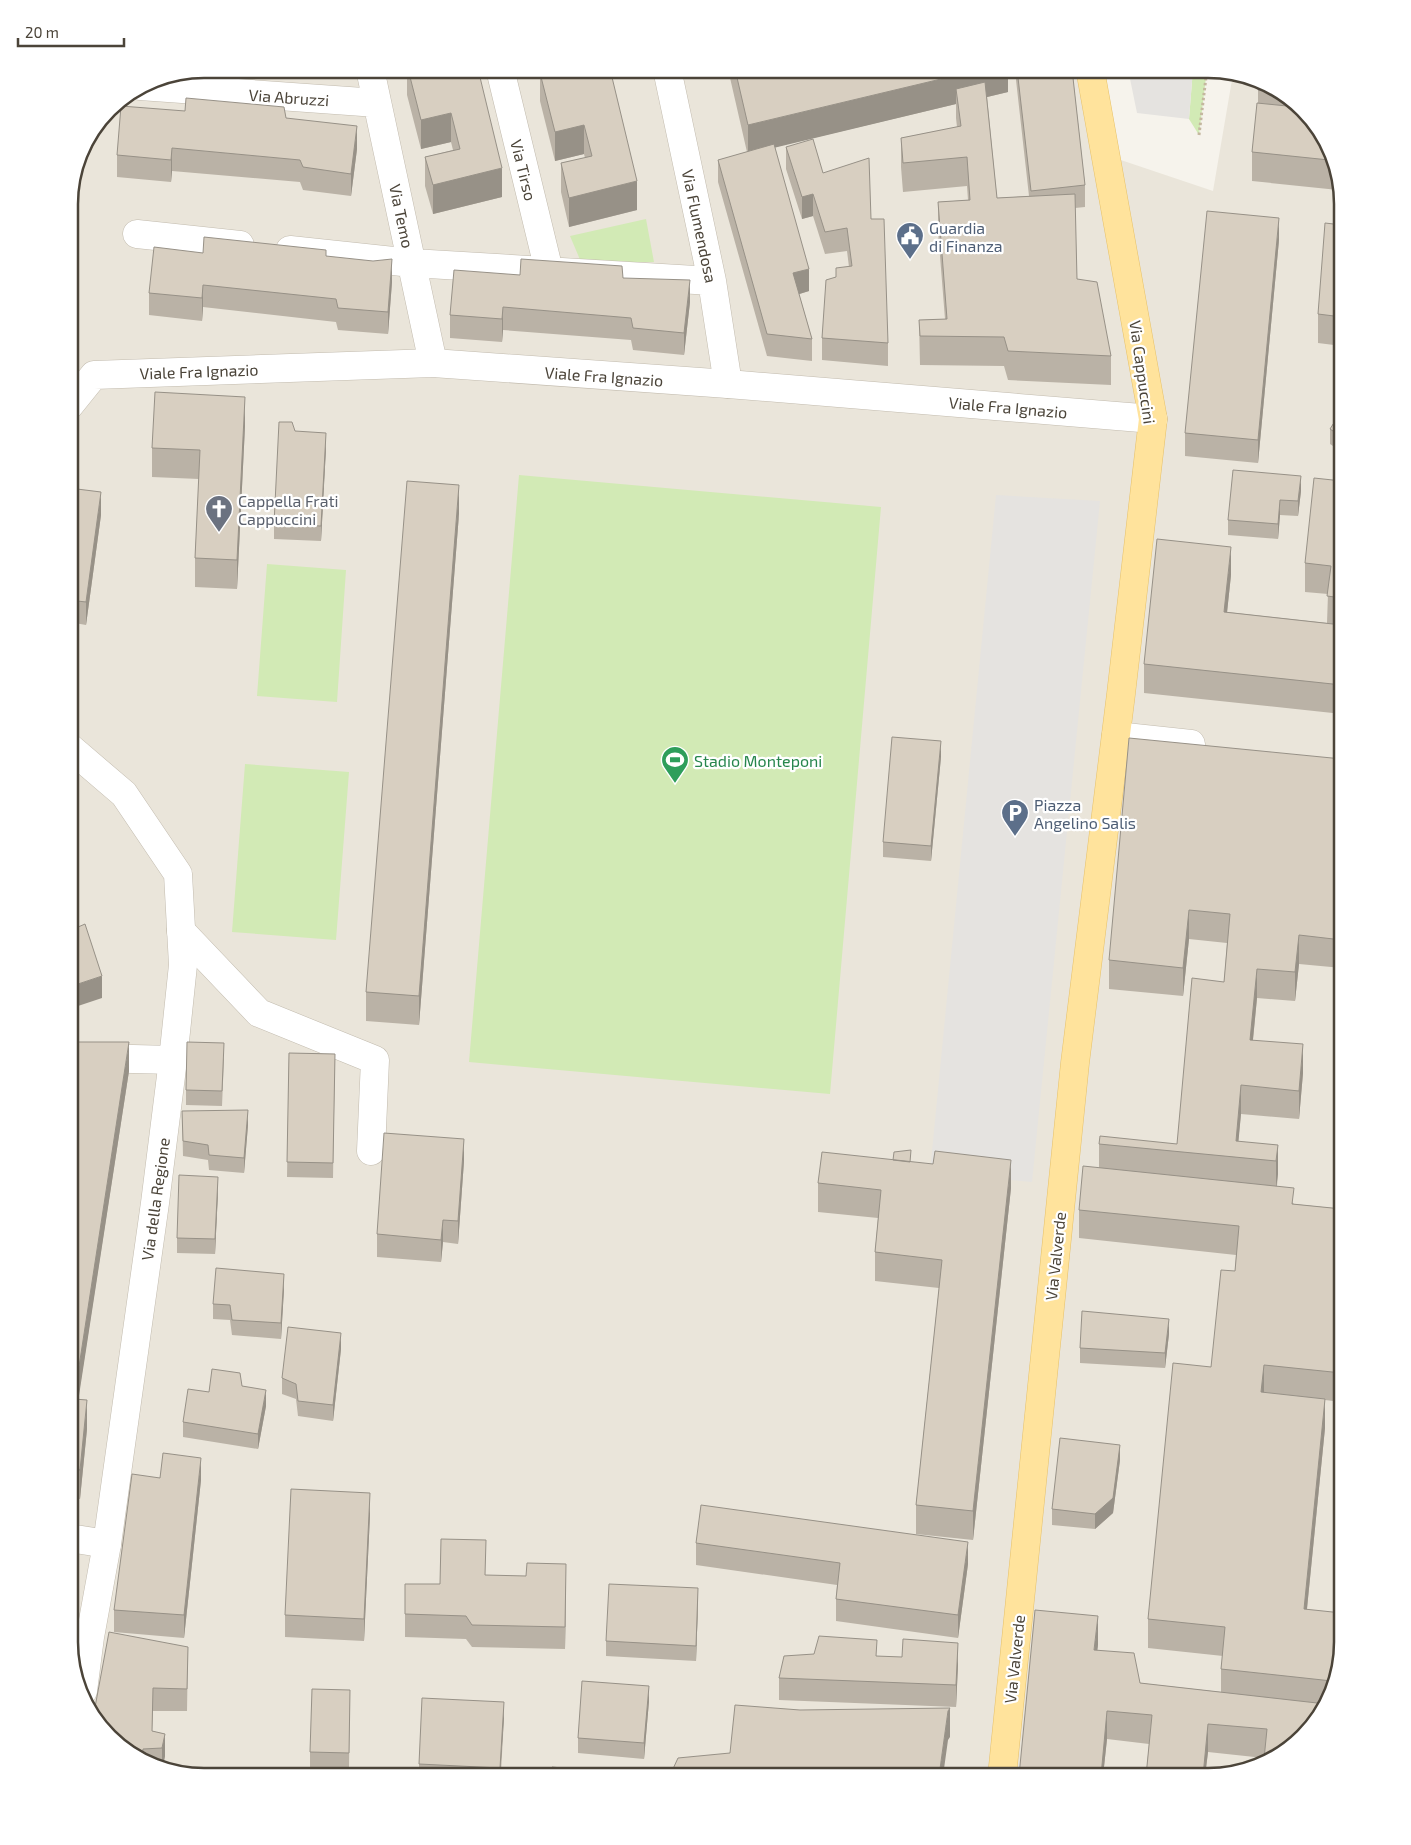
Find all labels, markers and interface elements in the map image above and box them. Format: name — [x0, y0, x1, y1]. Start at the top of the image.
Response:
scale bar — [18, 15, 124, 47]
text: 20 m — [25, 23, 59, 41]
street label: Via Abruzzi — [248, 85, 330, 109]
street label: Via Tirso — [507, 137, 541, 203]
street label: Via Flumendosa — [679, 167, 721, 285]
street label: Via Temo — [386, 182, 418, 250]
place label: Guardia di Finanza — [929, 218, 1003, 255]
public building icon: Guardia di Finanza — [895, 221, 925, 260]
street label: Via Cappuccini — [1126, 319, 1160, 425]
street label: Viale Fra Ignazio — [139, 359, 259, 383]
street label: Viale Fra Ignazio — [544, 362, 664, 390]
street label: Viale Fra Ignazio — [948, 392, 1068, 422]
place label: Cappella Frati Cappuccini — [238, 491, 339, 528]
church icon: Cappella Frati Cappuccini — [204, 494, 234, 533]
sports icon: Stadio Monteponi — [660, 745, 690, 784]
place label: Stadio Monteponi — [694, 751, 822, 770]
place label: Piazza Angelino Salis — [1034, 795, 1136, 832]
parking icon: Piazza Angelino Salis — [1000, 798, 1030, 837]
street label: Via della Regione — [137, 1136, 173, 1262]
street label: Via Valverde — [1041, 1211, 1069, 1301]
street label: Via Valverde — [1000, 1614, 1028, 1704]

